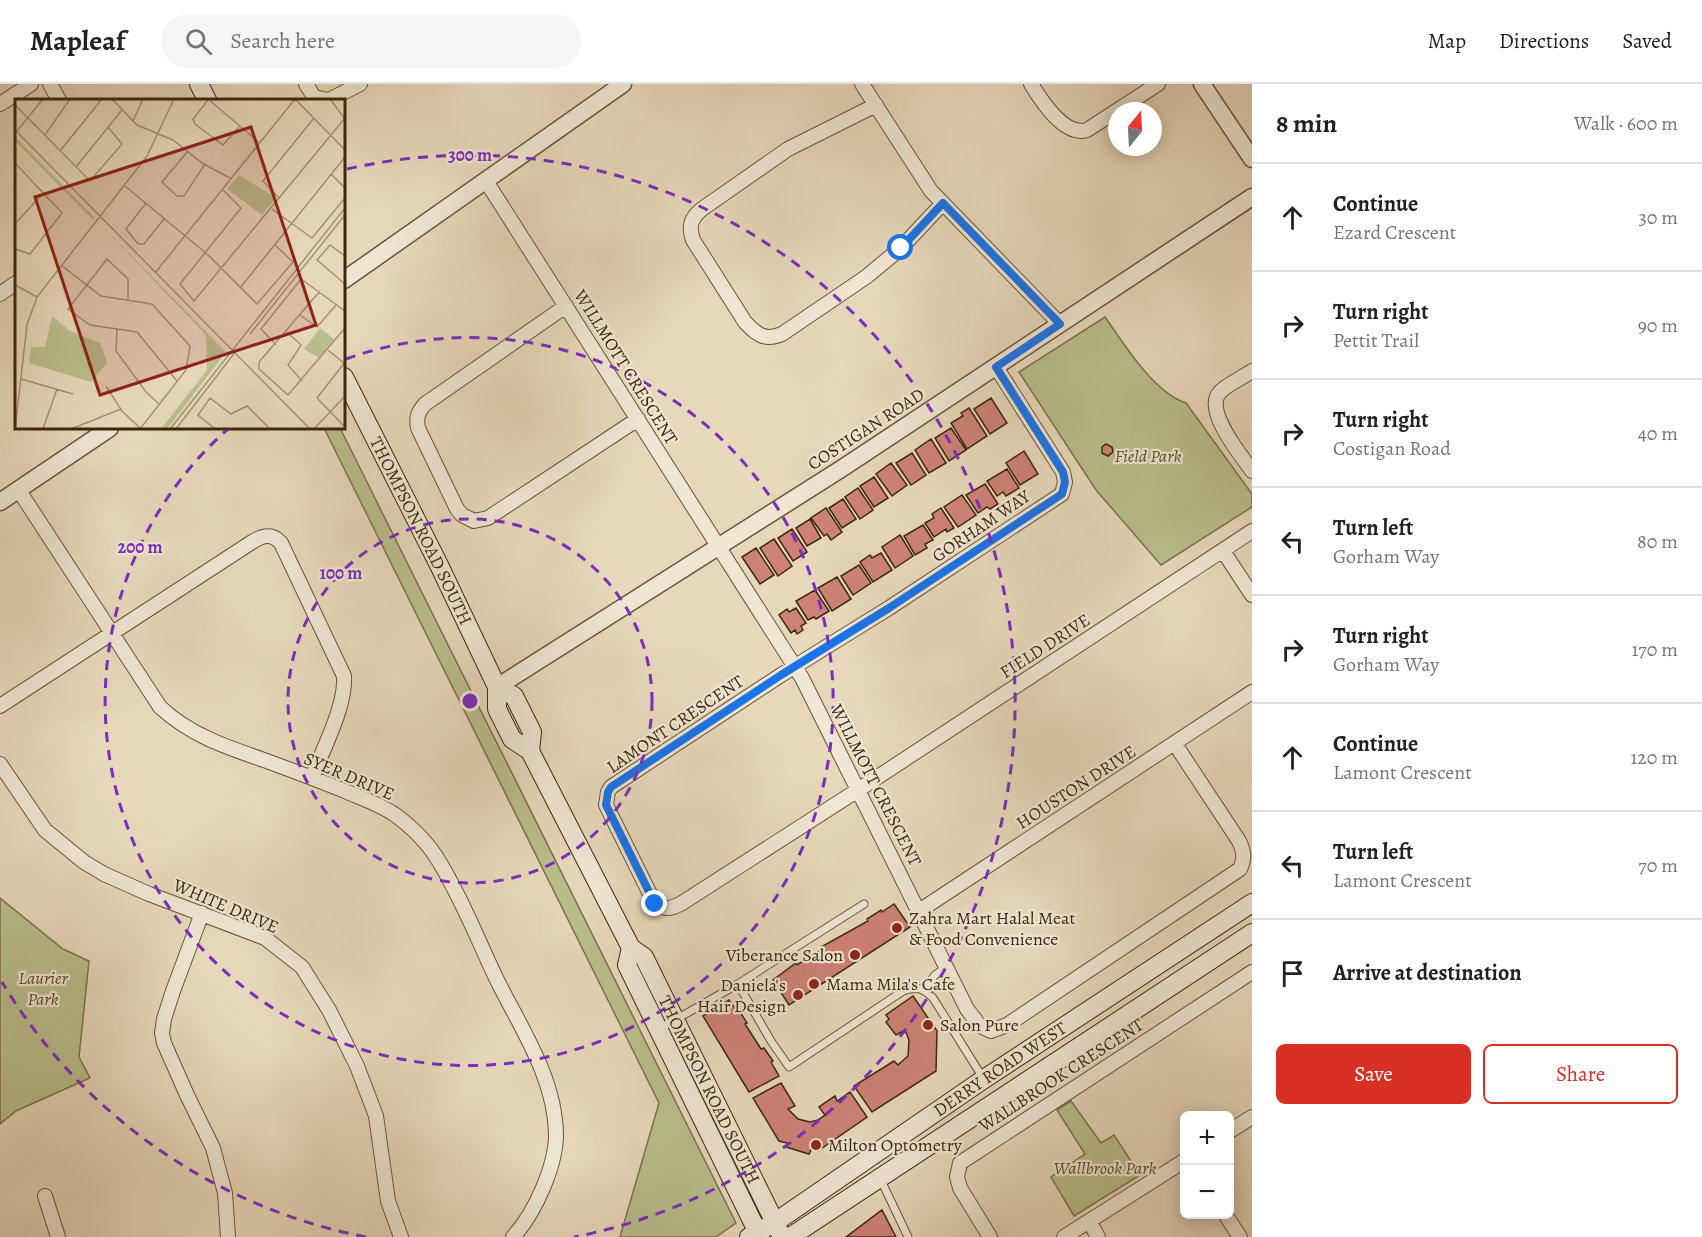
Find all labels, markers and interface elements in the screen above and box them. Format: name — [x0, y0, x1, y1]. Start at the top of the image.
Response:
search box — [161, 14, 581, 68]
text: Mapleaf — [30, 22, 125, 60]
icon: search — [182, 25, 215, 58]
text: Search here — [230, 26, 335, 56]
text: Map — [1428, 27, 1466, 55]
text: Directions — [1499, 27, 1589, 55]
text: Saved — [1622, 27, 1672, 55]
inset map — [15, 99, 345, 429]
north arrow — [1108, 102, 1162, 156]
text: 8 min — [1276, 106, 1337, 141]
text: Walk · 600 m — [1574, 110, 1678, 137]
text: 300 m — [448, 143, 492, 167]
text: Continue — [1333, 189, 1418, 219]
icon: ahead — [1276, 201, 1309, 234]
text: 30 m — [1638, 204, 1678, 231]
text: Ezard Crescent — [1333, 219, 1456, 246]
route start — [887, 234, 913, 260]
street label: WILLMOTT CRESCENT — [568, 284, 684, 449]
text: Turn right — [1333, 297, 1429, 327]
icon: right — [1276, 309, 1309, 342]
text: 90 m — [1638, 312, 1678, 339]
text: Pettit Trail — [1333, 327, 1419, 354]
street label: COSTIGAN ROAD — [803, 382, 929, 476]
text: Turn right — [1333, 405, 1429, 435]
icon: right — [1276, 417, 1309, 450]
text: 40 m — [1638, 420, 1678, 447]
street label: THOMPSON ROAD SOUTH — [364, 433, 478, 629]
text: Costigan Road — [1333, 435, 1451, 462]
park label: Field Park — [1115, 444, 1181, 468]
street label: GORHAM WAY — [927, 484, 1036, 568]
text: Turn left — [1333, 513, 1413, 543]
icon: left — [1276, 525, 1309, 558]
text: 80 m — [1637, 528, 1678, 555]
text: 200 m — [117, 535, 163, 559]
text: Gorham Way — [1333, 543, 1439, 570]
text: 100 m — [320, 561, 362, 585]
street label: FIELD DRIVE — [995, 608, 1095, 684]
text: Turn right — [1333, 621, 1429, 651]
icon: right — [1276, 633, 1309, 666]
text: 170 m — [1632, 636, 1678, 663]
text: Gorham Way — [1333, 651, 1439, 678]
street label: LAMONT CRESCENT — [602, 669, 748, 779]
centre of rings — [460, 691, 480, 711]
street label: WILLMOTT CRESCENT — [824, 699, 927, 870]
text: Continue — [1333, 729, 1418, 759]
street label: HOUSTON DRIVE — [1012, 739, 1140, 835]
icon: ahead — [1276, 741, 1309, 774]
text: 120 m — [1630, 744, 1678, 771]
street label: SYER DRIVE — [300, 746, 398, 806]
text: Lamont Crescent — [1333, 759, 1472, 786]
text: Turn left — [1333, 837, 1413, 867]
icon: left — [1276, 849, 1309, 882]
text: 70 m — [1638, 852, 1678, 879]
text: Lamont Crescent — [1333, 867, 1472, 894]
street label: WHITE DRIVE — [169, 873, 282, 939]
route end — [641, 890, 667, 916]
place label: Zahra Mart Halal Meat & Food Convenience — [909, 906, 1075, 951]
marker: Zahra Mart Halal Meat & Food Convenience — [890, 921, 904, 935]
place label: Viberance Salon — [725, 943, 843, 967]
marker: Viberance Salon — [848, 948, 862, 962]
icon: arrive — [1276, 957, 1309, 990]
text: Arrive at destination — [1333, 958, 1522, 988]
park label: Laurier Park — [18, 966, 69, 1011]
place label: Mama Mila's Cafe — [826, 972, 955, 996]
place label: Daniela's Hair Design — [697, 973, 786, 1018]
marker: Mama Mila's Cafe — [807, 977, 821, 991]
marker: Daniela's Hair Design — [791, 988, 805, 1002]
street label: THOMPSON ROAD SOUTH — [653, 991, 766, 1188]
place label: Salon Pure — [940, 1013, 1019, 1037]
street label: WALLBROOK CRESCENT — [973, 1013, 1148, 1138]
street label: DERRY ROAD WEST — [929, 1016, 1071, 1122]
marker: Salon Pure — [921, 1018, 935, 1032]
button: Save — [1276, 1044, 1471, 1104]
button: Share — [1483, 1044, 1678, 1104]
map controls — [1180, 1111, 1234, 1219]
button: + — [1180, 1111, 1234, 1165]
place label: Milton Optometry — [828, 1133, 963, 1157]
marker: Milton Optometry — [809, 1138, 823, 1152]
park label: Wallbrook Park — [1053, 1156, 1157, 1180]
button: − — [1180, 1165, 1234, 1219]

